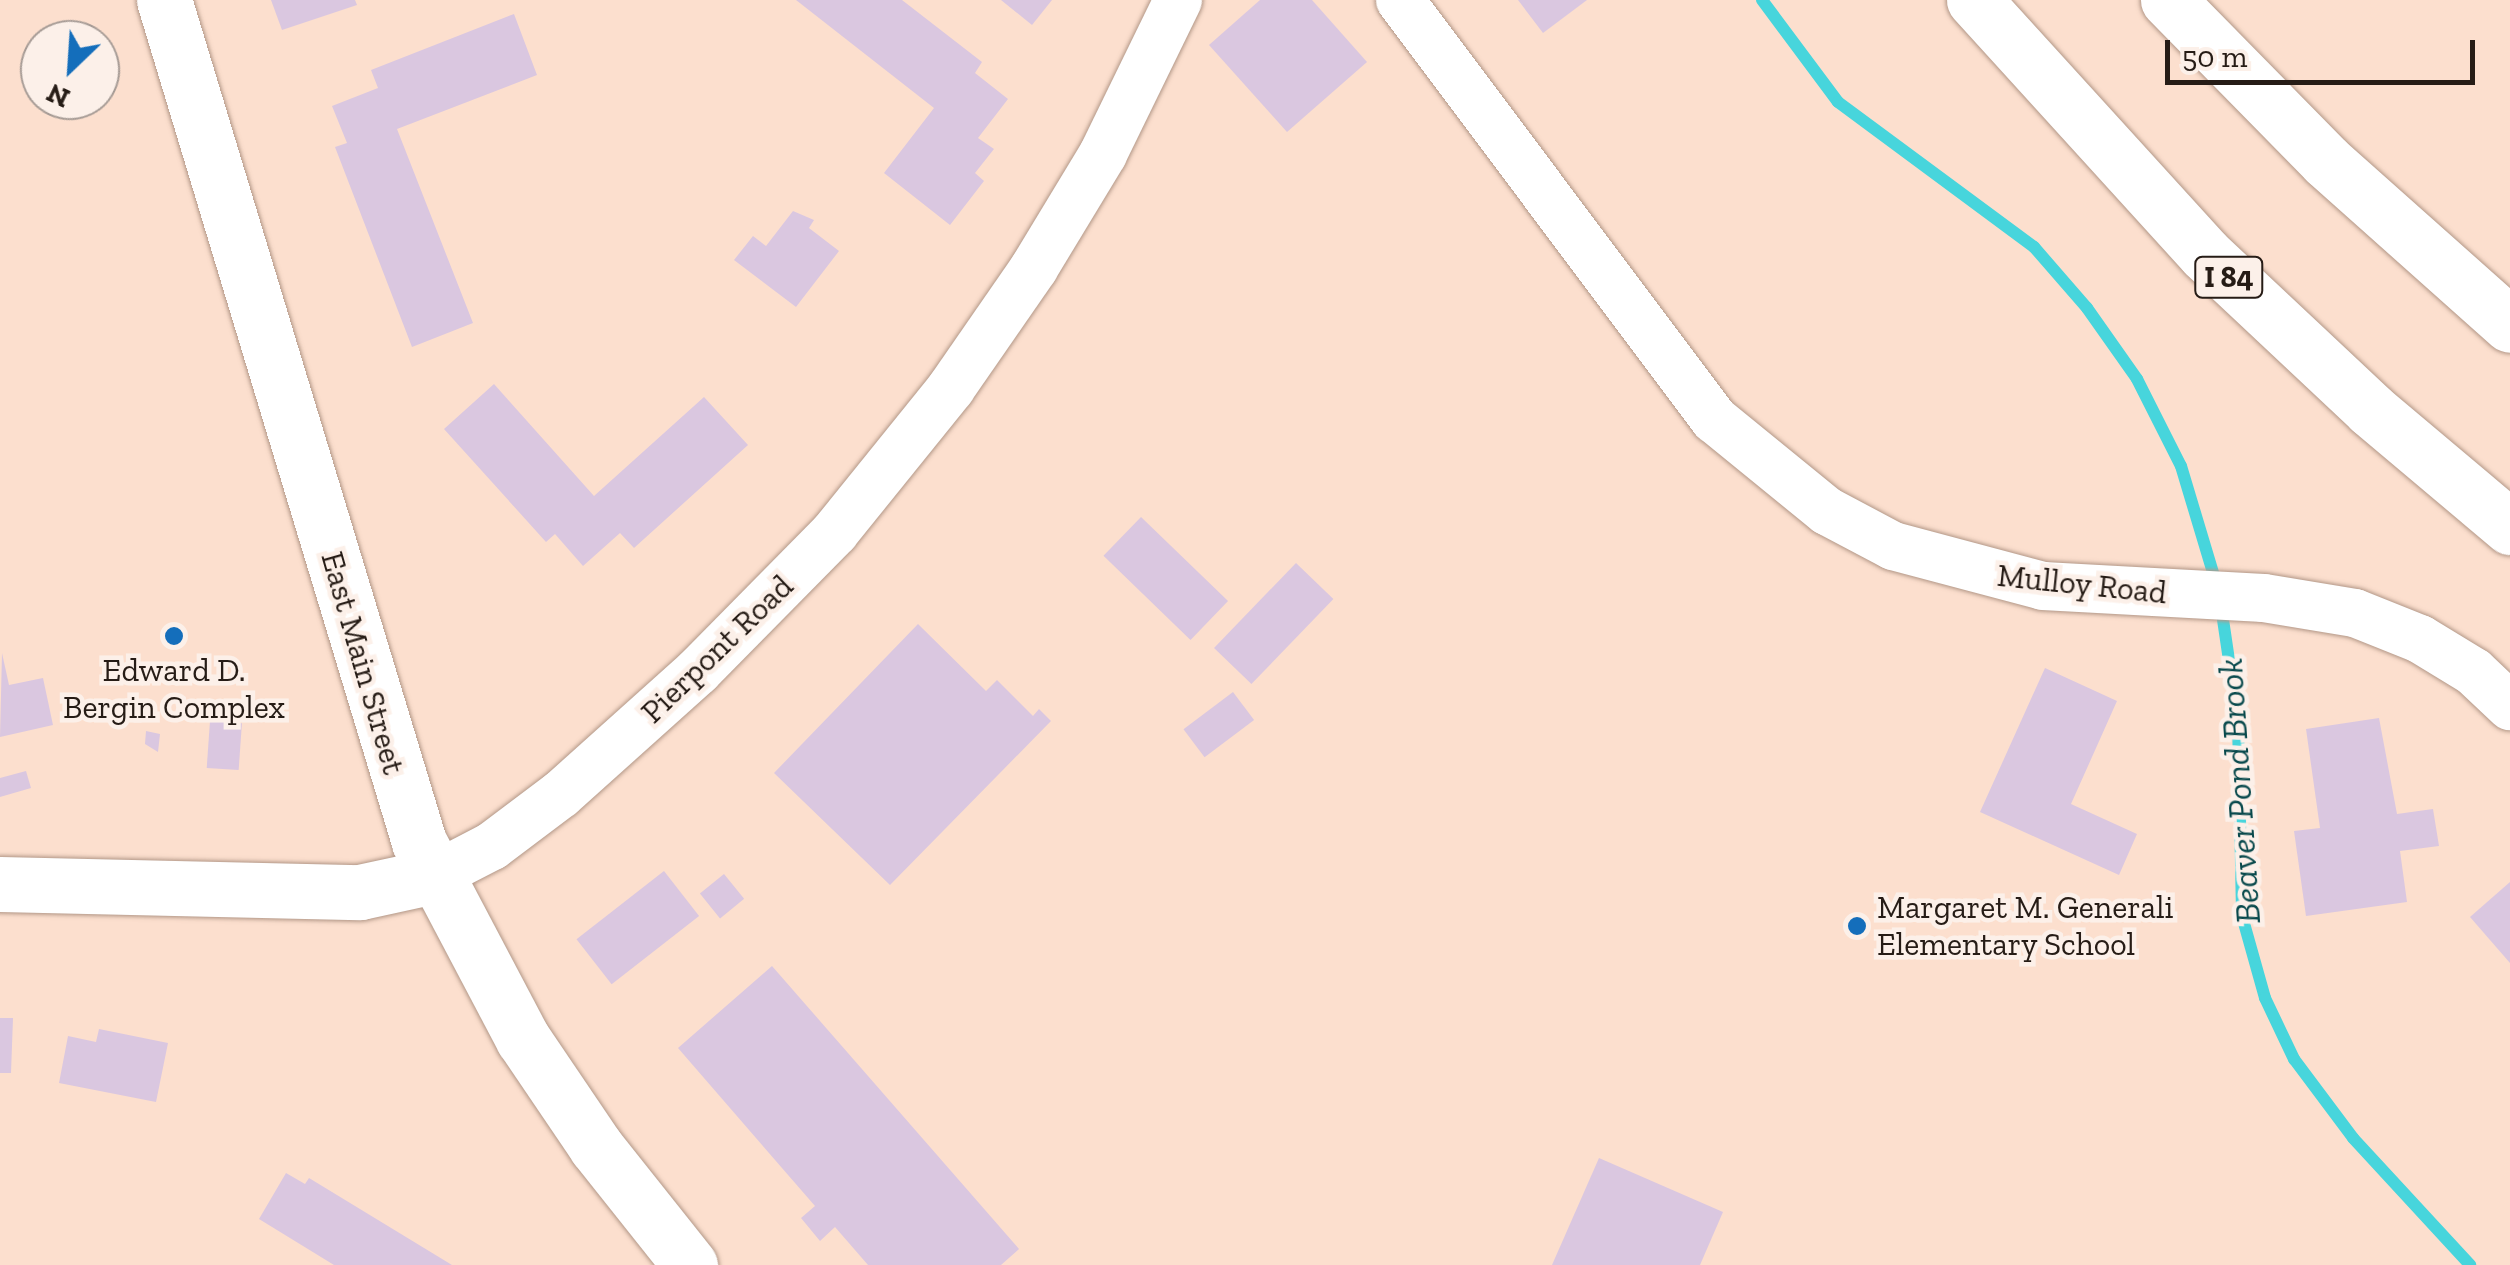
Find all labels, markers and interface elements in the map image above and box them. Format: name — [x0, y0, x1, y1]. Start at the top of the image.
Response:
north arrow — [20, 20, 120, 120]
scale bar — [2170, 20, 2480, 82]
text: 50 m — [2182, 39, 2247, 75]
text: N — [41, 76, 75, 115]
road number: I 84 — [2194, 252, 2264, 302]
street label: East Main Street — [313, 547, 413, 779]
street label: Mulloy Road — [1995, 556, 2169, 612]
street label: Pierpont Road — [633, 567, 801, 731]
marker: Edward D. Bergin Complex — [163, 625, 185, 647]
place label: Edward D. Bergin Complex — [63, 652, 285, 727]
water label: Beaver Pond Brook — [2209, 657, 2269, 925]
place label: Margaret M. Generali Elementary School — [1877, 889, 2174, 964]
marker: Margaret M. Generali Elementary School — [1846, 915, 1868, 937]

